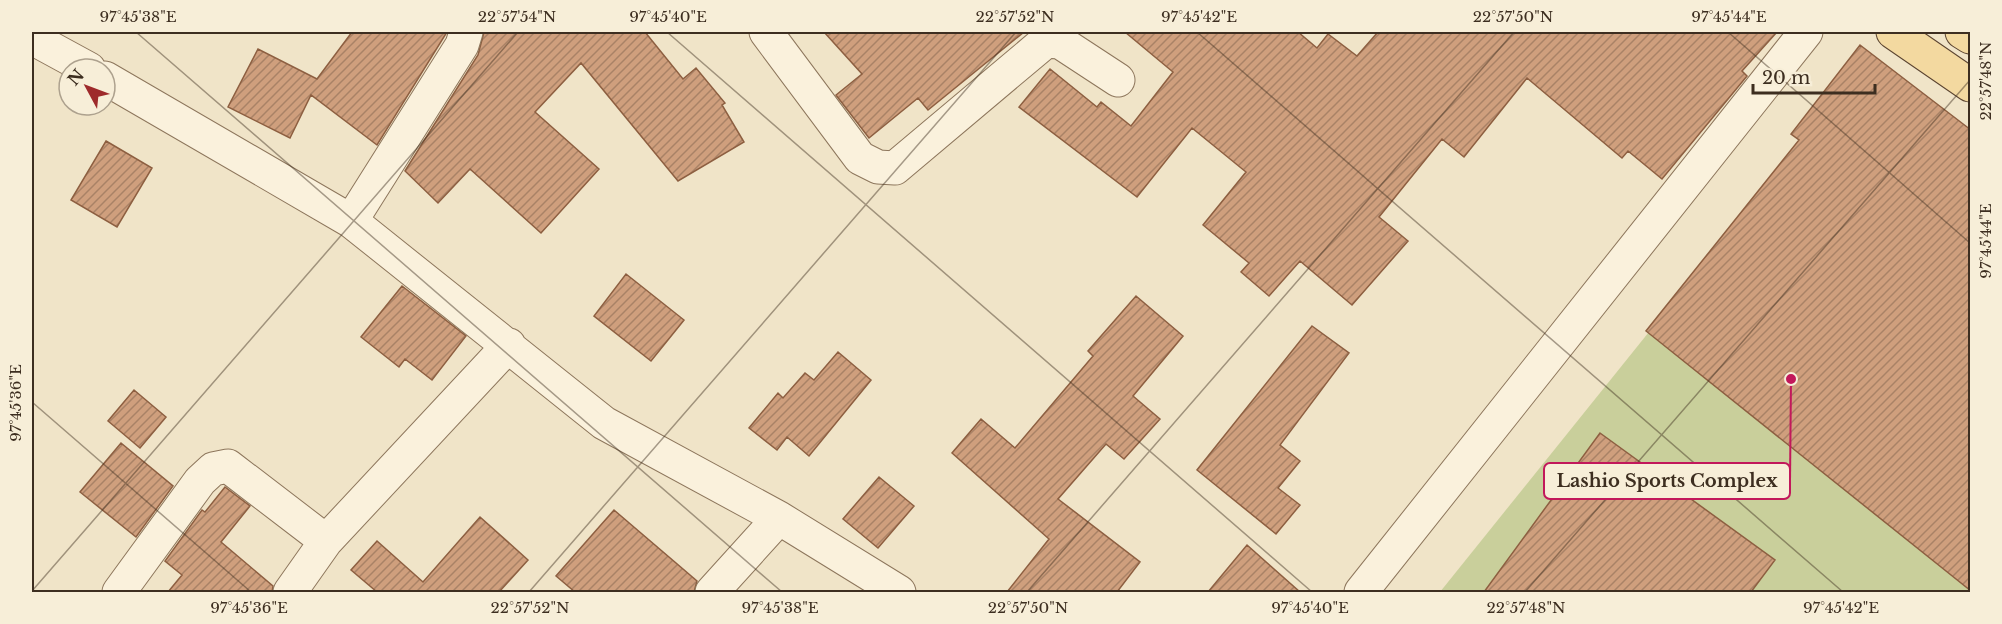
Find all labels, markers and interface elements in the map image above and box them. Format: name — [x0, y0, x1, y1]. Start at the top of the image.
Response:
text: 97°45'38"E — [99, 7, 177, 26]
text: 22°57'54"N — [478, 7, 556, 26]
text: 97°45'40"E — [629, 7, 707, 26]
text: 22°57'52"N — [975, 7, 1055, 26]
text: 97°45'42"E — [1161, 7, 1237, 26]
text: 22°57'50"N — [1473, 7, 1553, 26]
text: 97°45'44"E — [1691, 7, 1767, 26]
text: 22°57'48"N — [1976, 42, 1995, 120]
north arrow — [57, 57, 117, 117]
scale bar — [1753, 57, 1874, 95]
text: N — [63, 65, 88, 89]
text: 20 m — [1762, 67, 1810, 89]
text: 97°45'44"E — [1976, 203, 1995, 279]
text: 97°45'36"E — [6, 364, 25, 442]
callout: Lashio Sports Complex — [1544, 463, 1790, 499]
text: Lashio Sports Complex — [1556, 470, 1778, 492]
text: 97°45'36"E — [210, 598, 288, 617]
text: 22°57'52"N — [490, 598, 570, 617]
text: 97°45'38"E — [741, 598, 819, 617]
text: 22°57'50"N — [988, 598, 1068, 617]
text: 97°45'40"E — [1271, 598, 1349, 617]
text: 22°57'48"N — [1487, 598, 1565, 617]
text: 97°45'42"E — [1803, 598, 1879, 617]

